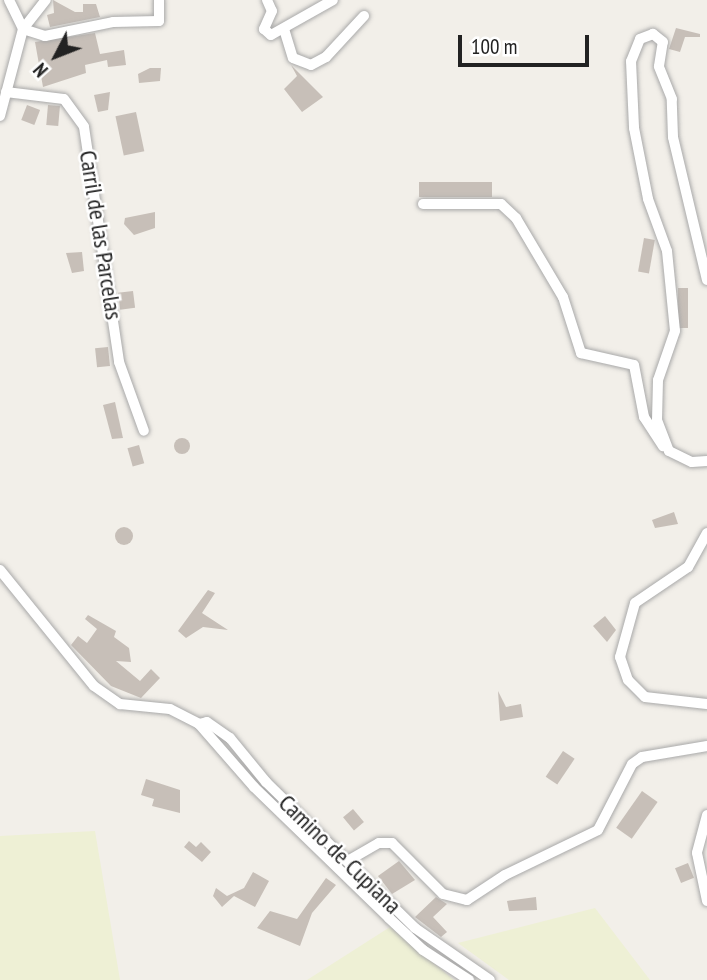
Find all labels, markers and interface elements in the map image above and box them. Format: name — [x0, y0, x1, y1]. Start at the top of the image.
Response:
north arrow — [21, 21, 91, 91]
scale bar — [462, 21, 593, 65]
text: 100 m — [471, 33, 517, 60]
text: N — [28, 58, 53, 82]
street label: Carril de las Parcelas — [73, 148, 129, 322]
street label: Camino de Cupiana — [273, 788, 407, 920]

